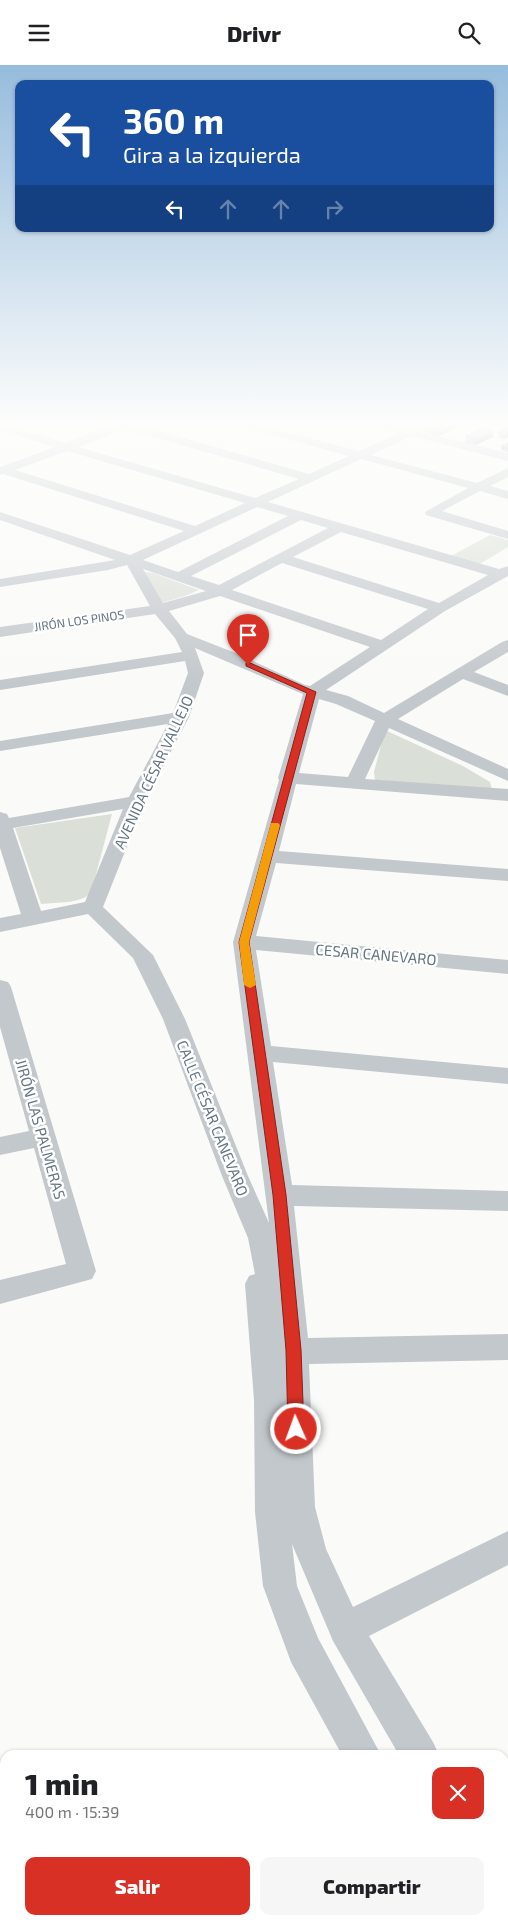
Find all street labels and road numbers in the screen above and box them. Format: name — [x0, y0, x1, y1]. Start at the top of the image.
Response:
street label: JIRÓN LOS PINOS — [33, 607, 125, 633]
street label: AVENIDA CÉSAR VALLEJO — [110, 693, 196, 851]
street label: CESAR CANEVARO — [315, 940, 437, 968]
street label: CALLE CÉSAR CANEVARO — [173, 1037, 253, 1199]
street label: JIRÓN LAS PALMERAS — [12, 1057, 70, 1201]

